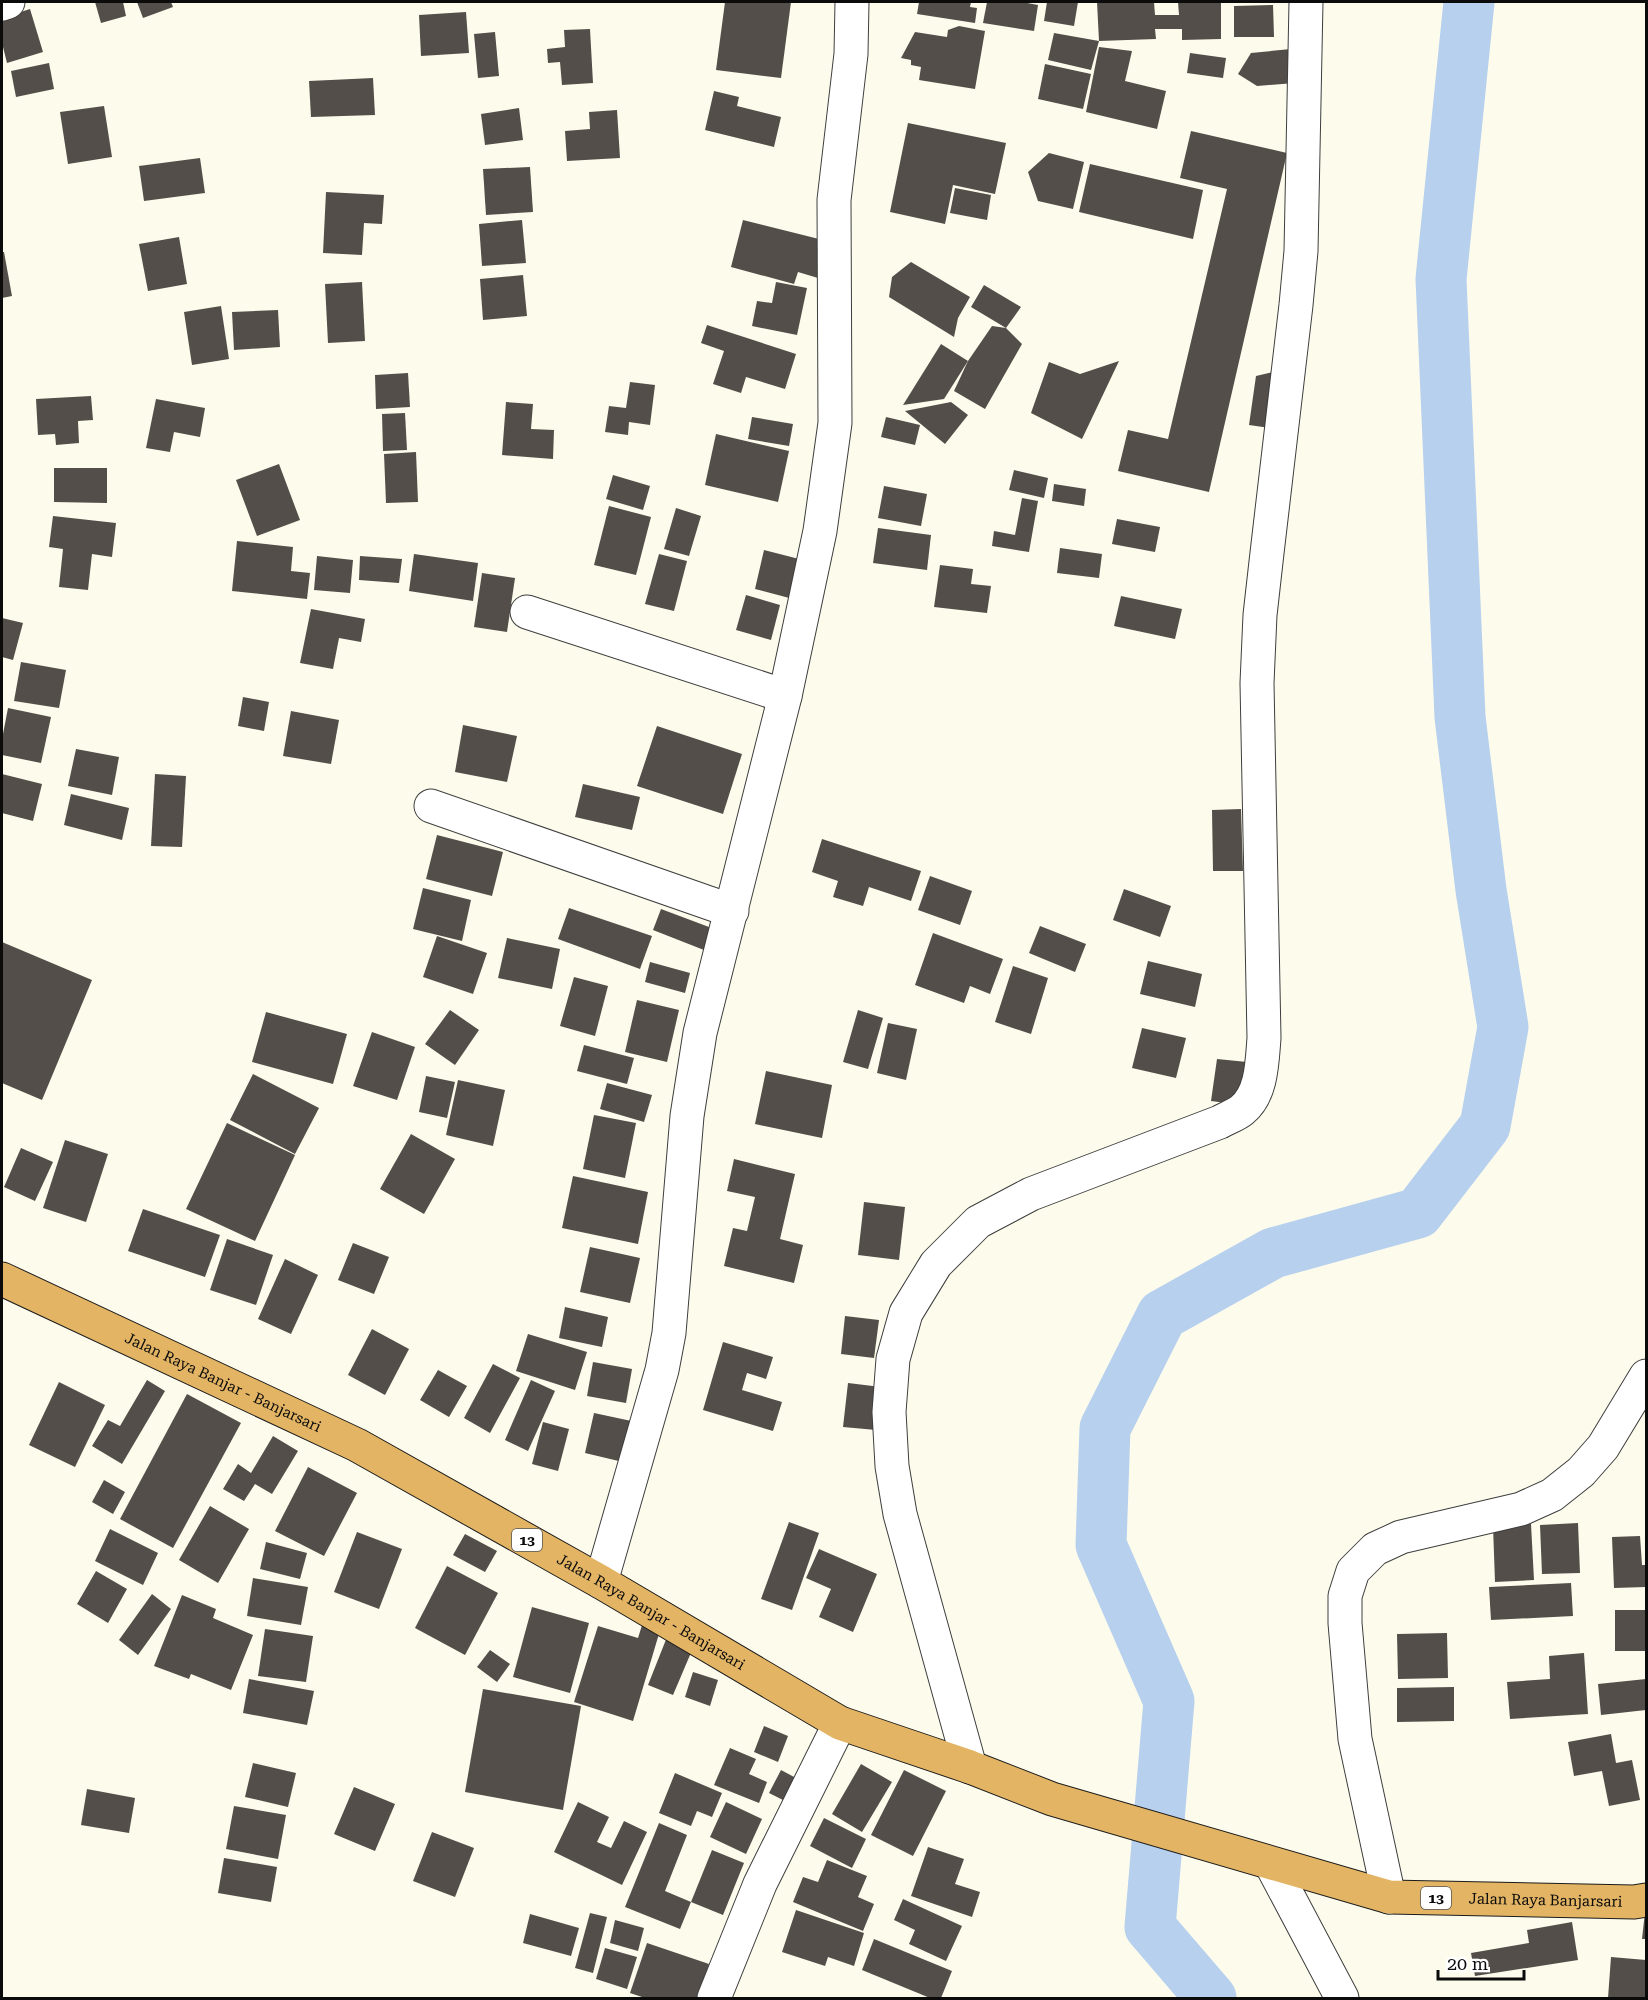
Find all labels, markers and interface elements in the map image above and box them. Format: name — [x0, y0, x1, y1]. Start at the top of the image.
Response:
street label: Jalan Raya Banjar - Banjarsari — [122, 1329, 324, 1436]
road number: 13 — [512, 1529, 542, 1551]
street label: Jalan Raya Banjar - Banjarsari — [554, 1550, 748, 1674]
road number: 13 — [1421, 1887, 1451, 1909]
street label: Jalan Raya Banjarsari — [1468, 1890, 1623, 1911]
scale bar — [1438, 1943, 1524, 1981]
text: 20 m — [1447, 1953, 1488, 1974]

